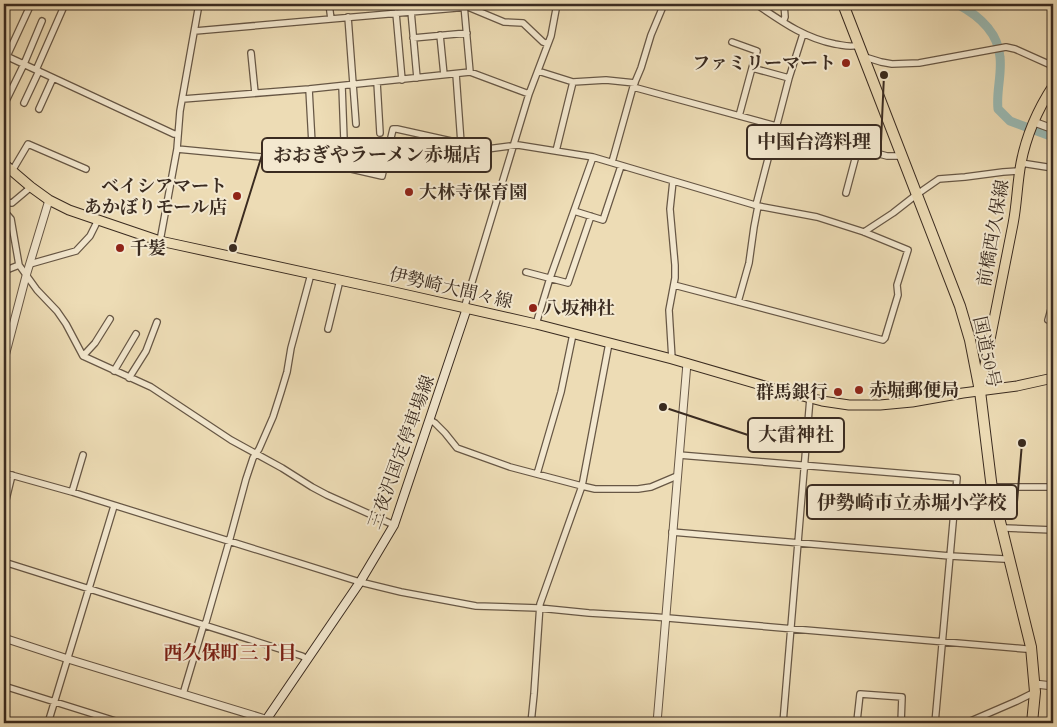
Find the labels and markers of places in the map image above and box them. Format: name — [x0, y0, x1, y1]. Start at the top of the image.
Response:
place label: ファミリーマート — [692, 51, 836, 76]
marker: ファミリーマート — [840, 57, 852, 69]
callout: 中国台湾料理 — [747, 125, 881, 159]
callout: おおぎやラーメン赤堀店 — [262, 138, 491, 172]
place label: ベイシアマート あかぼりモール店 — [84, 174, 227, 220]
place label: 大林寺保育園 — [419, 180, 527, 205]
marker: 大林寺保育園 — [403, 186, 415, 198]
marker: ベイシアマート あかぼりモール店 — [231, 190, 243, 202]
place label: 千髪 — [130, 236, 166, 261]
marker: 千髪 — [114, 242, 126, 254]
place label: 八坂神社 — [543, 296, 615, 321]
marker: 八坂神社 — [527, 302, 539, 314]
place label: 赤堀郵便局 — [869, 378, 959, 403]
place label: 群馬銀行 — [756, 380, 828, 405]
marker: 赤堀郵便局 — [853, 384, 865, 396]
marker: 群馬銀行 — [832, 386, 844, 398]
callout: 大雷神社 — [748, 418, 844, 452]
callout: 伊勢崎市立赤堀小学校 — [807, 485, 1017, 519]

